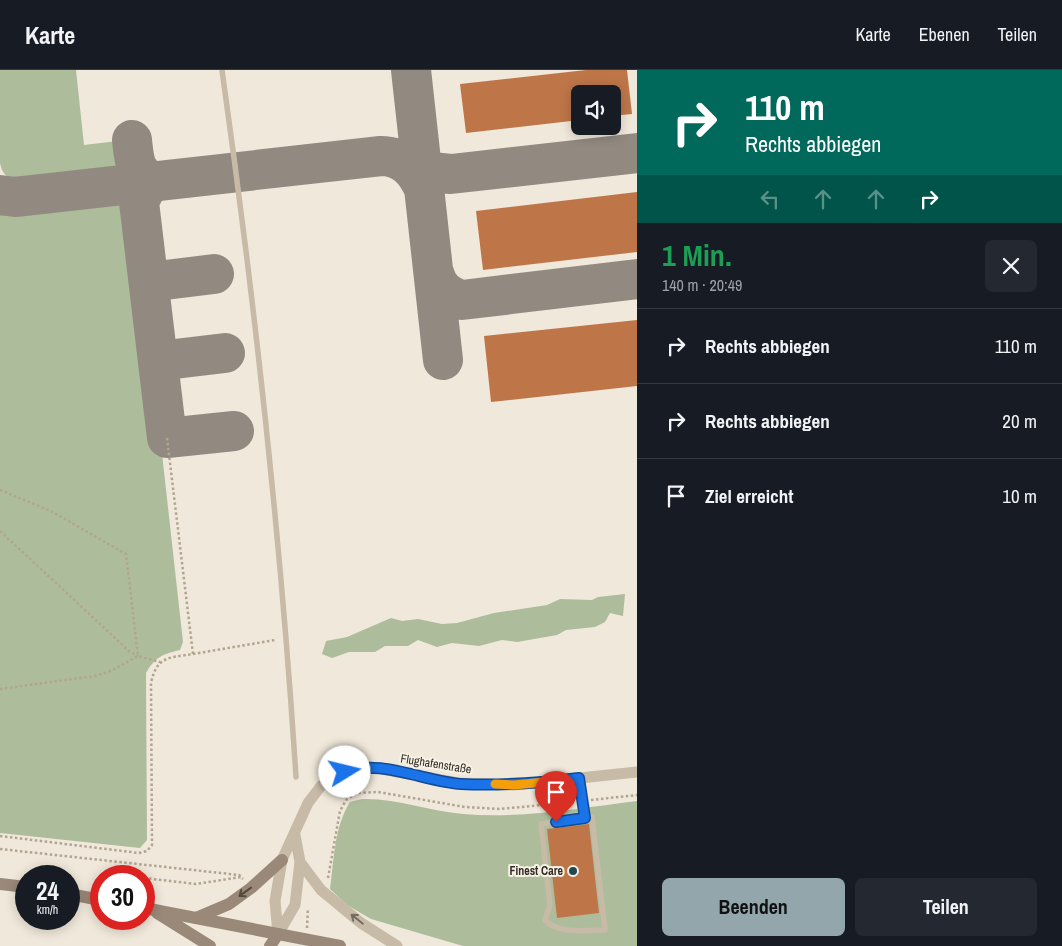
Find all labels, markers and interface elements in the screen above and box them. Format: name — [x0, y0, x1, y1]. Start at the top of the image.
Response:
text: Karte — [25, 19, 75, 51]
text: Karte — [855, 22, 891, 47]
text: Ebenen — [919, 22, 970, 47]
text: Teilen — [998, 22, 1037, 47]
text: 110 m — [745, 84, 825, 131]
map controls — [571, 85, 621, 135]
button: sound — [571, 85, 621, 135]
icon: right — [662, 90, 727, 155]
text: Rechts abbiegen — [745, 129, 881, 159]
icon: left — [756, 185, 784, 213]
icon: ahead — [809, 185, 837, 213]
icon: ahead — [862, 185, 890, 213]
icon: right — [915, 185, 943, 213]
text: 1 Min. — [662, 235, 732, 275]
button: close — [985, 240, 1037, 292]
text: 140 m · 20:49 — [662, 274, 742, 296]
icon: right — [662, 332, 690, 360]
text: Rechts abbiegen — [705, 333, 830, 359]
text: 110 m — [995, 333, 1037, 359]
icon: right — [662, 407, 690, 435]
text: Rechts abbiegen — [705, 408, 830, 434]
text: 20 m — [1002, 408, 1037, 434]
icon: arrive — [662, 482, 690, 510]
text: Ziel erreicht — [705, 483, 793, 509]
text: 10 m — [1002, 483, 1037, 509]
position arrow — [318, 745, 370, 797]
street label: Flughafenstraße — [399, 750, 473, 778]
pin — [535, 771, 577, 822]
icon: arrive — [542, 778, 570, 806]
place label: Finest Care — [509, 863, 564, 879]
speed limit sign: 30 — [90, 865, 155, 930]
marker: Finest Care — [567, 865, 579, 877]
text: 24 — [36, 874, 59, 908]
button: Beenden — [662, 878, 845, 936]
button: Teilen — [855, 878, 1037, 936]
one-way arrow — [238, 887, 252, 897]
text: km/h — [37, 902, 58, 918]
one-way arrow — [350, 913, 363, 924]

